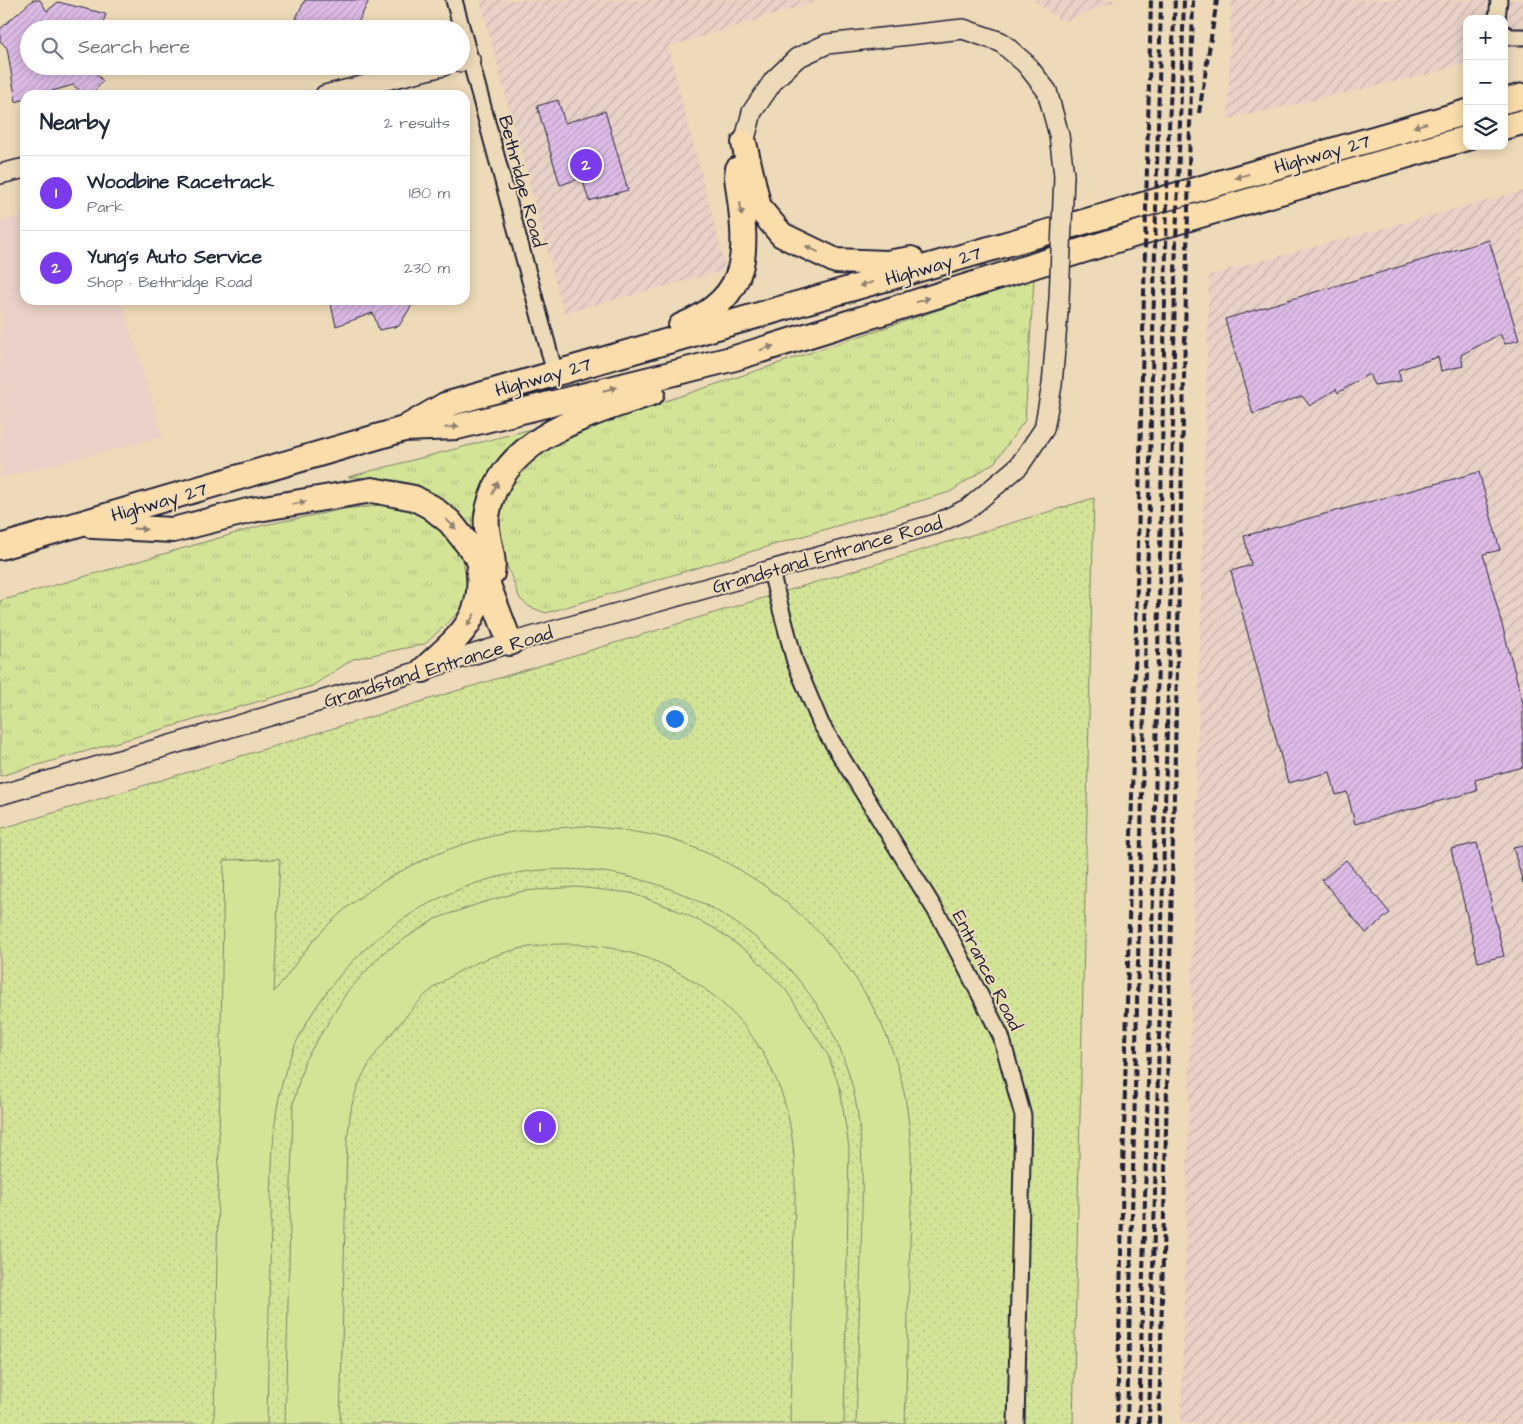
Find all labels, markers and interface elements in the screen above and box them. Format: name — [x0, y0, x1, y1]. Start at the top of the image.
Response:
map controls — [1463, 15, 1508, 150]
button: + — [1463, 15, 1508, 60]
search box — [20, 20, 470, 75]
icon: search — [38, 34, 66, 62]
text: Search here — [78, 34, 190, 61]
button: − — [1463, 60, 1508, 105]
button: layers — [1463, 105, 1508, 150]
text: Nearby — [40, 108, 110, 137]
text: 2 results — [384, 112, 450, 134]
street label: Bethridge Road — [490, 113, 552, 251]
one-way arrow — [1412, 121, 1427, 129]
street label: Highway 27 — [1271, 128, 1374, 182]
pin: 2 — [570, 146, 602, 184]
text: Woodbine Racetrack — [87, 169, 274, 196]
one-way arrow — [1234, 172, 1249, 180]
text: 1 — [55, 182, 57, 204]
text: 180 m — [409, 182, 450, 204]
text: Park — [87, 196, 124, 218]
one-way arrow — [737, 201, 745, 217]
street label: Highway 27 — [882, 240, 985, 294]
text: Yung’s Auto Service — [87, 244, 262, 271]
one-way arrow — [805, 245, 820, 253]
text: 2 — [51, 257, 61, 279]
text: 230 m — [404, 257, 450, 279]
text: Shop · Bethridge Road — [87, 271, 252, 293]
one-way arrow — [859, 280, 874, 288]
one-way arrow — [915, 296, 930, 304]
one-way arrow — [760, 344, 775, 351]
street label: Highway 27 — [492, 351, 595, 405]
one-way arrow — [603, 385, 618, 393]
one-way arrow — [445, 423, 461, 431]
street label: Highway 27 — [108, 476, 211, 530]
one-way arrow — [491, 481, 499, 495]
one-way arrow — [291, 498, 307, 506]
street label: Grandstand Entrance Road — [709, 510, 946, 601]
one-way arrow — [445, 518, 457, 530]
one-way arrow — [132, 525, 148, 533]
one-way arrow — [467, 613, 475, 628]
street label: Grandstand Entrance Road — [321, 620, 556, 715]
your location — [662, 706, 688, 732]
street label: Entrance Road — [945, 906, 1029, 1036]
pin: 1 — [524, 1108, 556, 1146]

